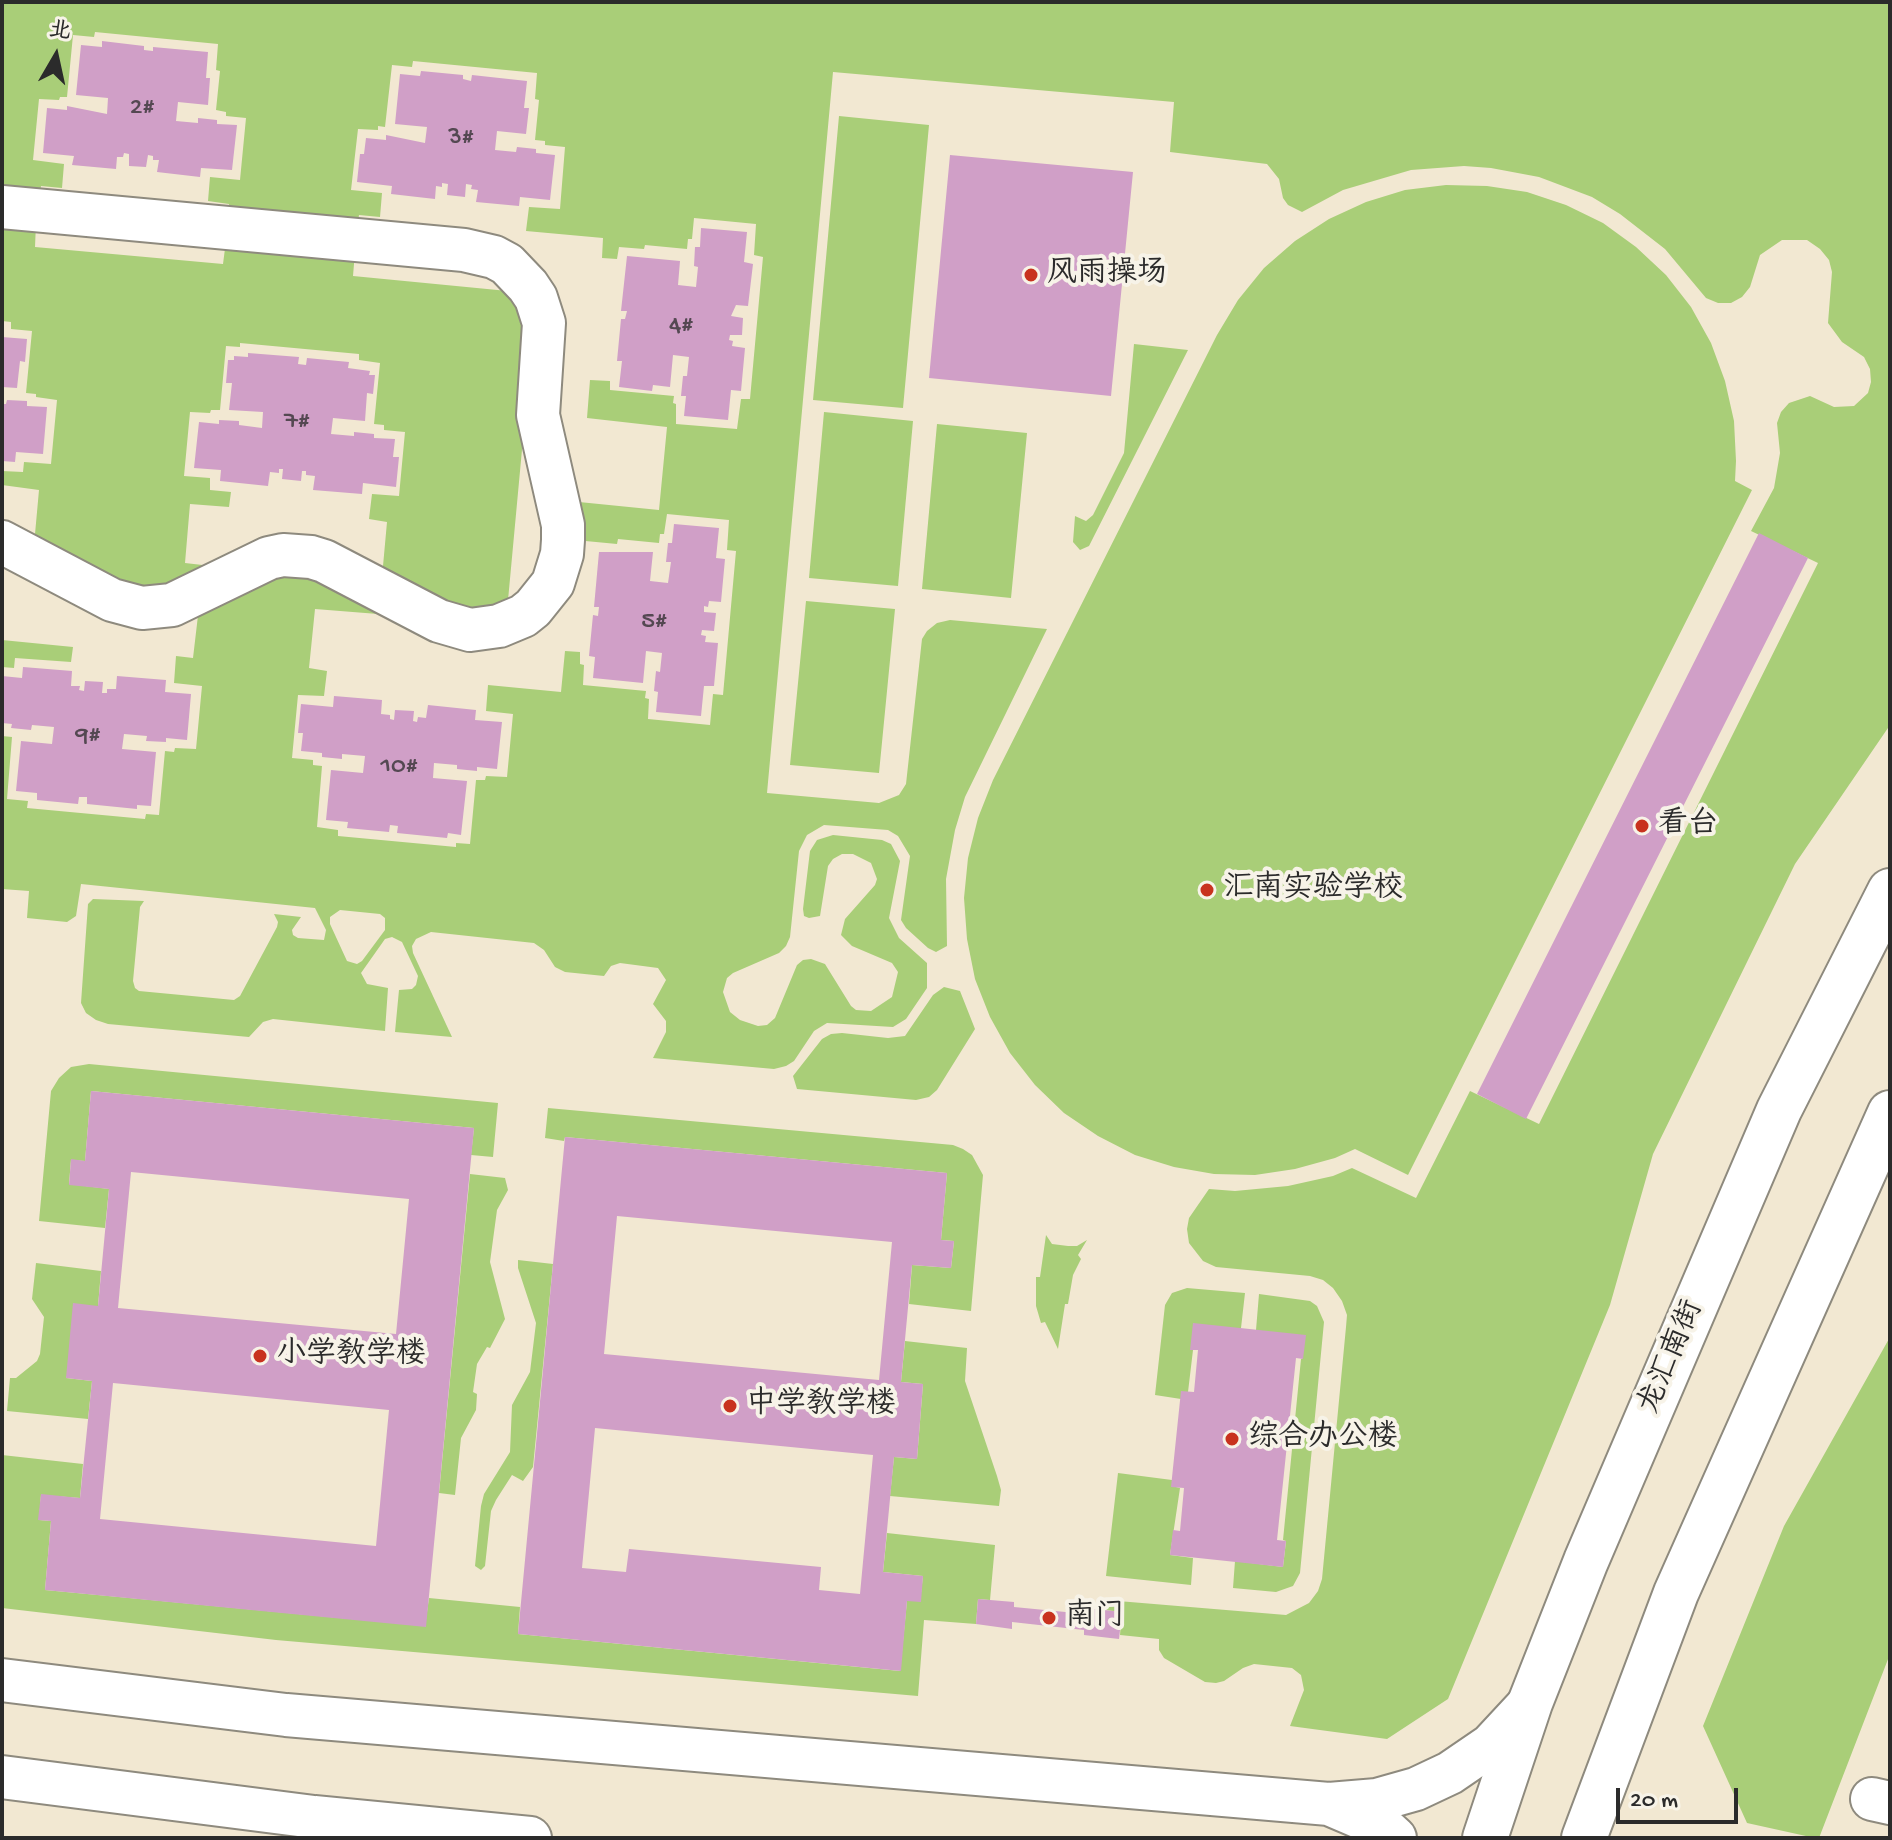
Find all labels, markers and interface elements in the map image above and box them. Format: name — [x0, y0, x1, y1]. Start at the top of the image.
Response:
north arrow — [16, 16, 96, 96]
text: 北 — [47, 18, 73, 47]
house number: 2# — [130, 93, 154, 125]
house number: 3# — [448, 123, 474, 155]
place label: 风雨操场 — [1047, 257, 1167, 293]
marker: 风雨操场 — [1022, 266, 1040, 284]
house number: 4# — [669, 311, 693, 343]
house number: 7# — [284, 407, 310, 439]
house number: 5# — [641, 607, 667, 639]
house number: 9# — [76, 721, 100, 753]
house number: 10# — [380, 752, 418, 784]
place label: 看台 — [1658, 808, 1718, 844]
marker: 看台 — [1633, 817, 1651, 835]
place label: 汇南实验学校 — [1223, 872, 1403, 908]
marker: 汇南实验学校 — [1198, 881, 1216, 899]
street label: 龙汇南街 — [1633, 1296, 1713, 1420]
place label: 小学教学楼 — [276, 1338, 426, 1374]
marker: 小学教学楼 — [251, 1347, 269, 1365]
place label: 中学教学楼 — [746, 1388, 896, 1424]
marker: 中学教学楼 — [721, 1397, 739, 1415]
place label: 综合办公楼 — [1248, 1421, 1398, 1457]
marker: 综合办公楼 — [1223, 1430, 1241, 1448]
place label: 南门 — [1065, 1600, 1125, 1636]
marker: 南门 — [1040, 1609, 1058, 1627]
scale bar — [1620, 1772, 1742, 1822]
text: 20 m — [1630, 1787, 1678, 1816]

